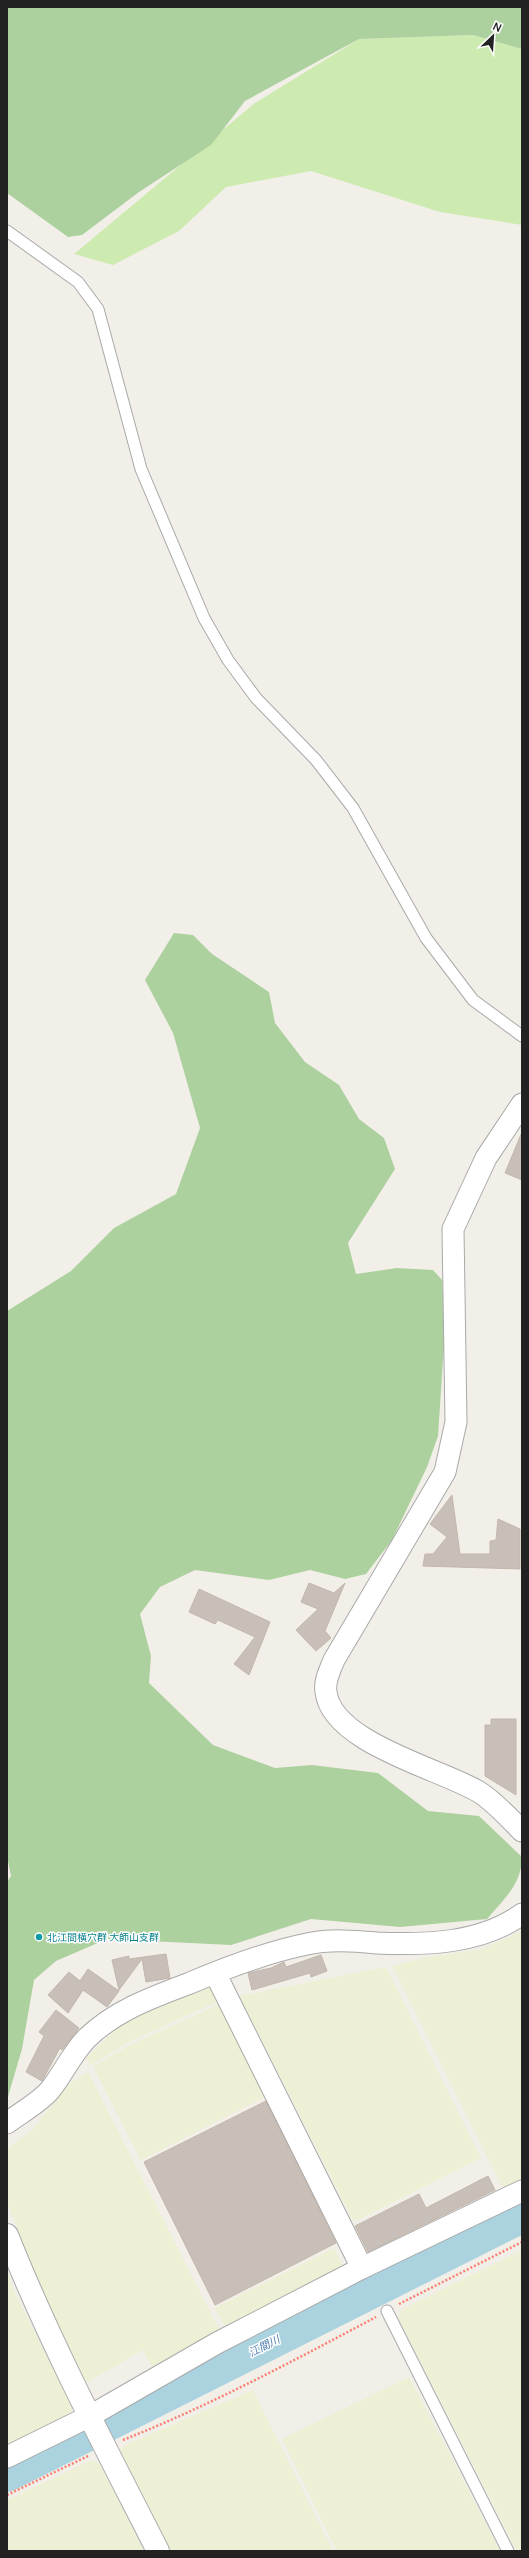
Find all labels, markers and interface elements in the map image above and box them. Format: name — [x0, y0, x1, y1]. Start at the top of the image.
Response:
north arrow — [473, 16, 513, 56]
text: N — [491, 18, 504, 35]
place label: 北江間横穴群 大師山支群 — [47, 1930, 159, 1944]
marker: 北江間横穴群 大師山支群 — [34, 1932, 44, 1942]
water label: 江間川 — [246, 2331, 283, 2360]

